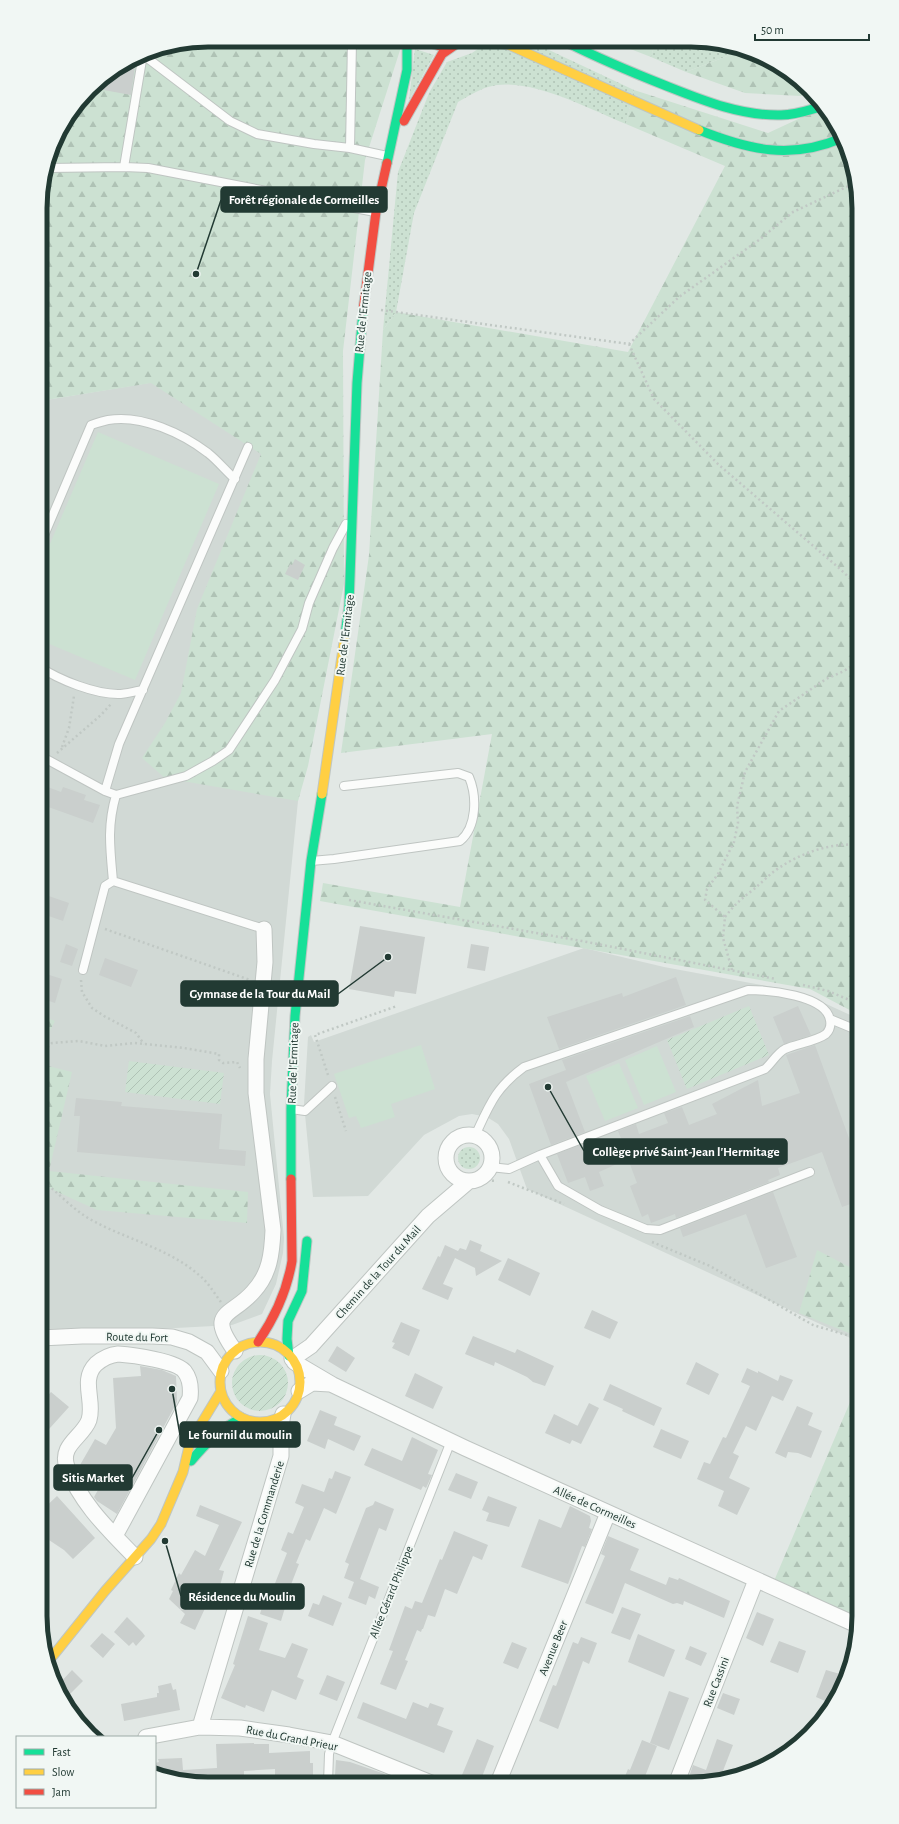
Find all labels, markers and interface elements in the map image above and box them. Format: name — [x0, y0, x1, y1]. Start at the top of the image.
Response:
scale bar — [755, 16, 869, 42]
text: 50 m — [761, 24, 784, 36]
callout: Forêt régionale de Cormeilles — [221, 187, 387, 212]
text: Forêt régionale de Cormeilles — [229, 194, 379, 207]
street label: Rue de l'Ermitage — [353, 271, 373, 353]
street label: Rue de l'Ermitage — [334, 594, 356, 676]
callout: Gymnase de la Tour du Mail — [181, 981, 338, 1006]
text: Gymnase de la Tour du Mail — [190, 988, 330, 1001]
street label: Rue de l'Ermitage — [286, 1022, 300, 1104]
callout: Collège privé Saint-Jean l'Hermitage — [584, 1139, 787, 1164]
text: Collège privé Saint-Jean l'Hermitage — [592, 1146, 780, 1159]
street label: Chemin de la Tour du Mail — [333, 1223, 423, 1321]
street label: Route du Fort — [106, 1330, 168, 1344]
callout: Le fournil du moulin — [180, 1422, 300, 1447]
text: Le fournil du moulin — [188, 1429, 292, 1442]
street label: Rue de la Commanderie — [242, 1459, 286, 1569]
callout: Sitis Market — [54, 1465, 132, 1490]
text: Sitis Market — [62, 1472, 125, 1485]
street label: Allée de Cormeilles — [552, 1483, 638, 1531]
street label: Allée Gérard Philippe — [367, 1544, 415, 1640]
callout: Résidence du Moulin — [181, 1584, 304, 1609]
text: Résidence du Moulin — [188, 1591, 296, 1604]
street label: Avenue Beer — [537, 1619, 570, 1677]
street label: Rue Cassini — [701, 1655, 731, 1709]
street label: Rue du Grand Prieur — [245, 1723, 339, 1753]
legend — [16, 1736, 156, 1808]
text: Fast — [52, 1746, 71, 1758]
text: Slow — [52, 1766, 74, 1778]
text: Jam — [52, 1786, 71, 1798]

